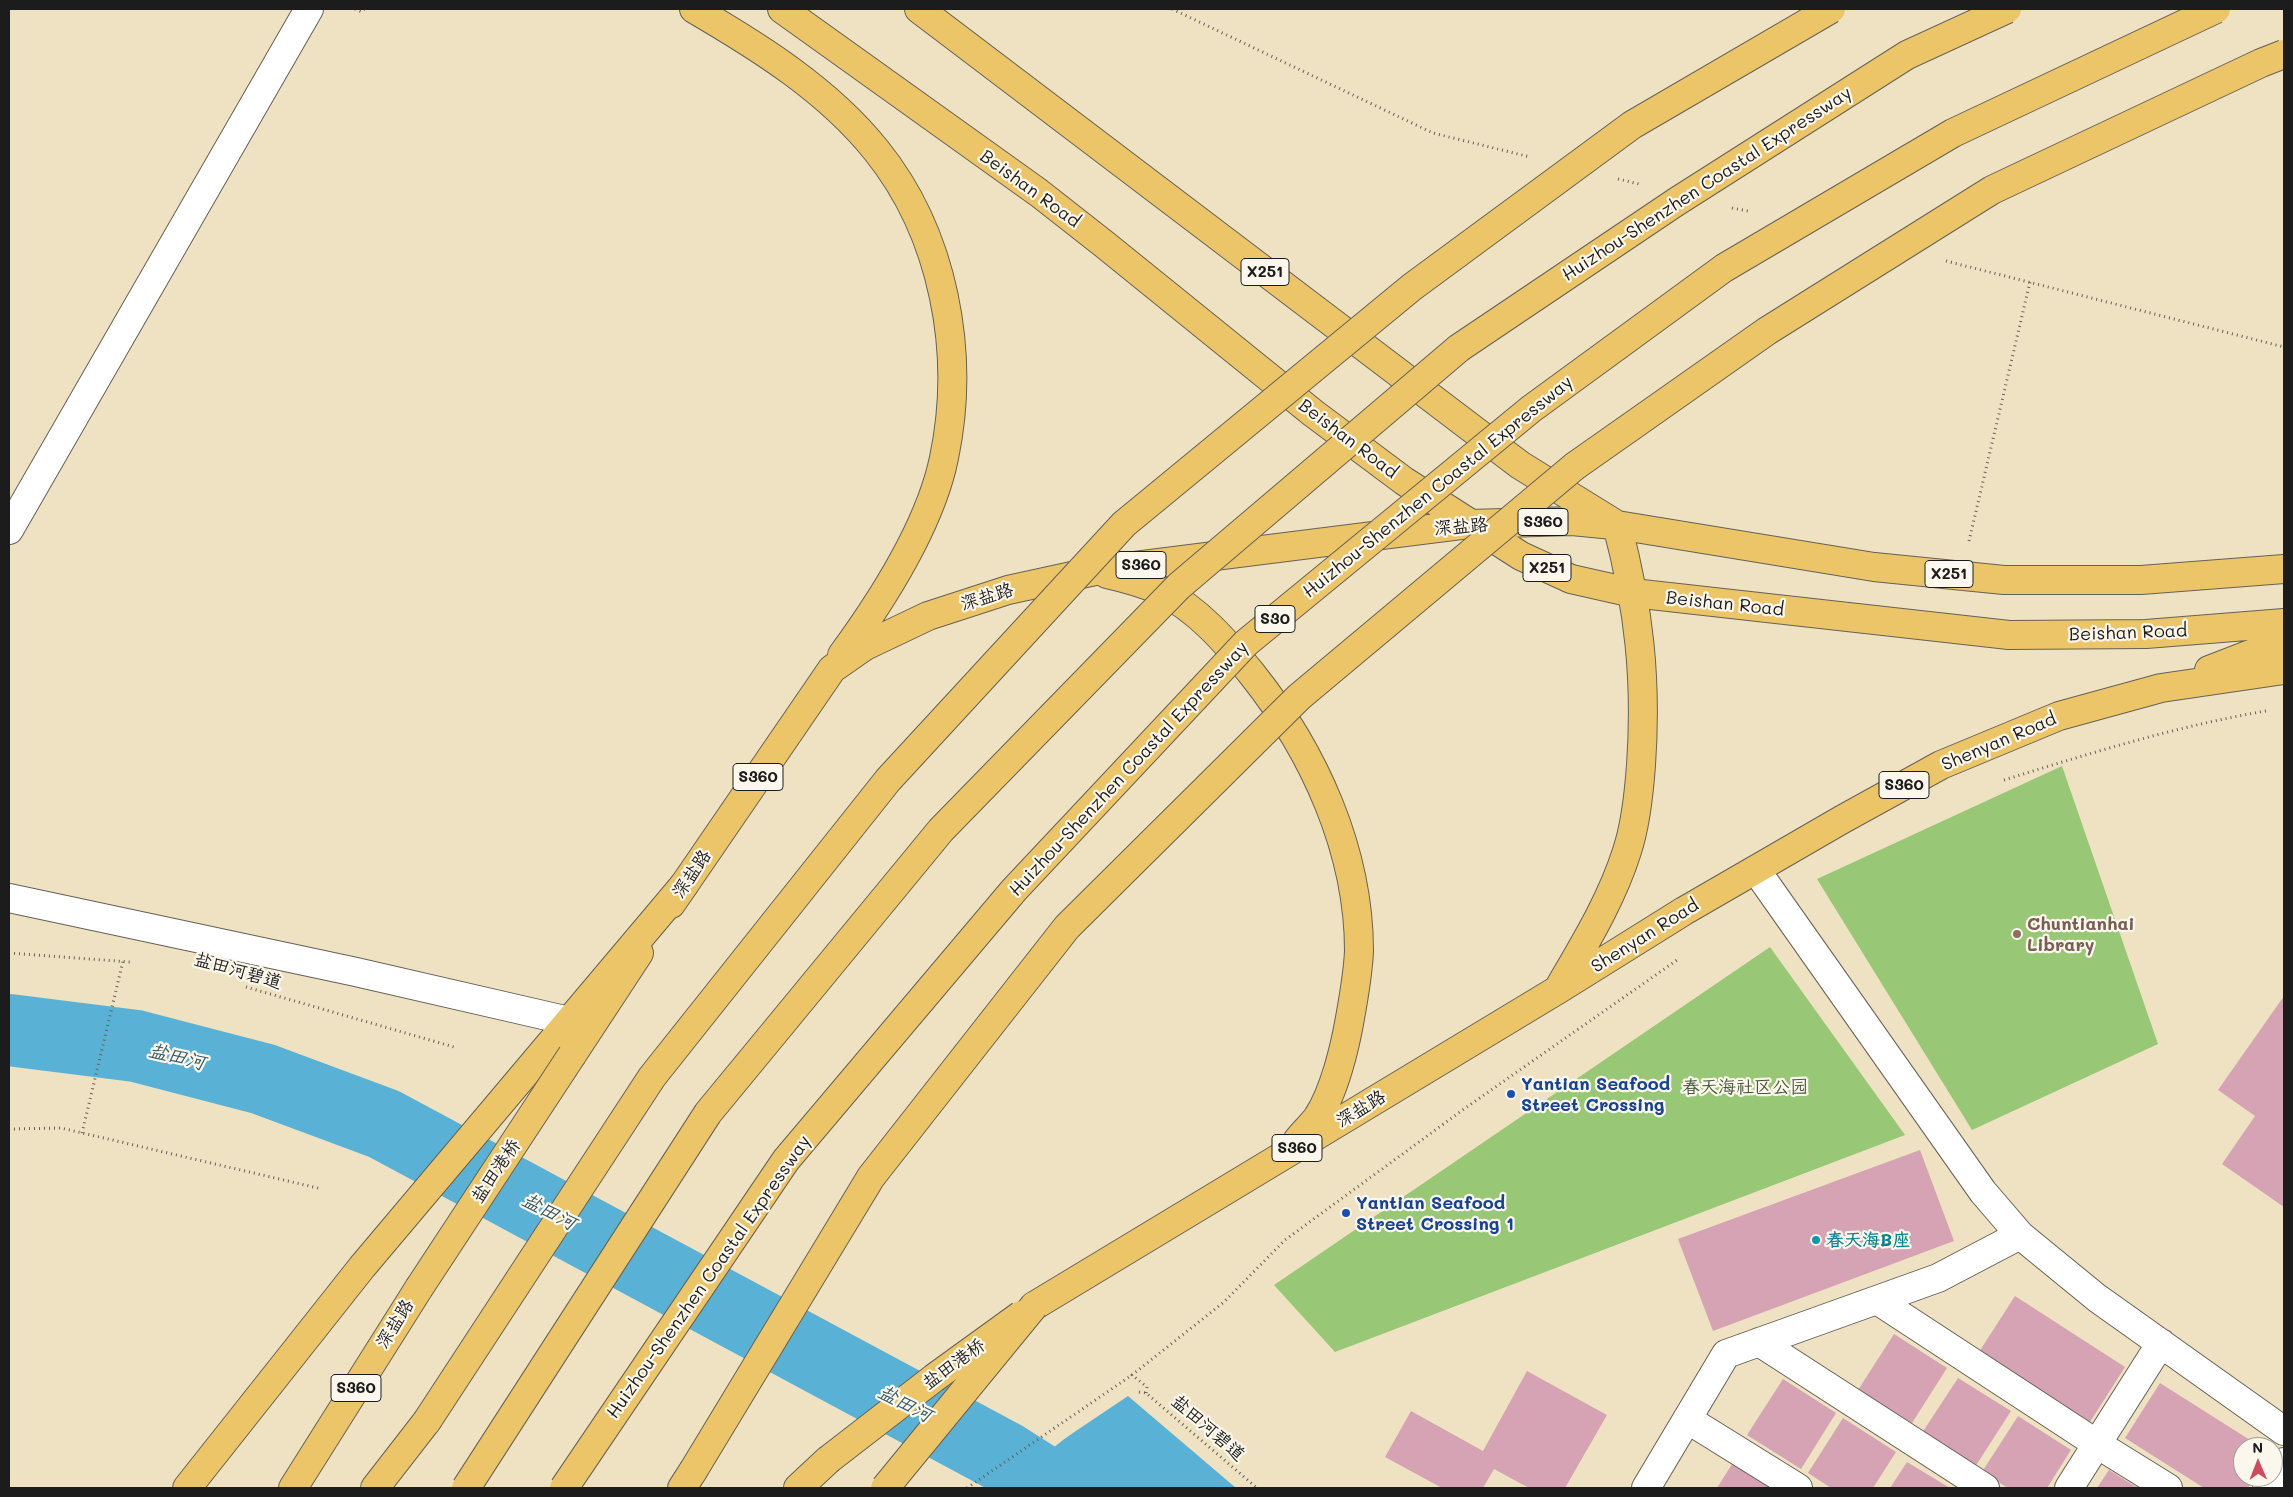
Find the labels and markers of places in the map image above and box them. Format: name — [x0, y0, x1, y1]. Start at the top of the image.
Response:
place label: Chuntianhai Library — [2027, 913, 2135, 956]
marker: Chuntianhai Library — [2011, 928, 2023, 940]
place label: Yantian Seafood Street Crossing — [1521, 1073, 1670, 1116]
marker: Yantian Seafood Street Crossing — [1505, 1088, 1517, 1100]
place label: Yantian Seafood Street Crossing 1 — [1356, 1192, 1514, 1234]
marker: Yantian Seafood Street Crossing 1 — [1340, 1207, 1352, 1219]
place label: 春天海B座 — [1826, 1229, 1910, 1251]
marker: 春天海B座 — [1810, 1234, 1822, 1246]

